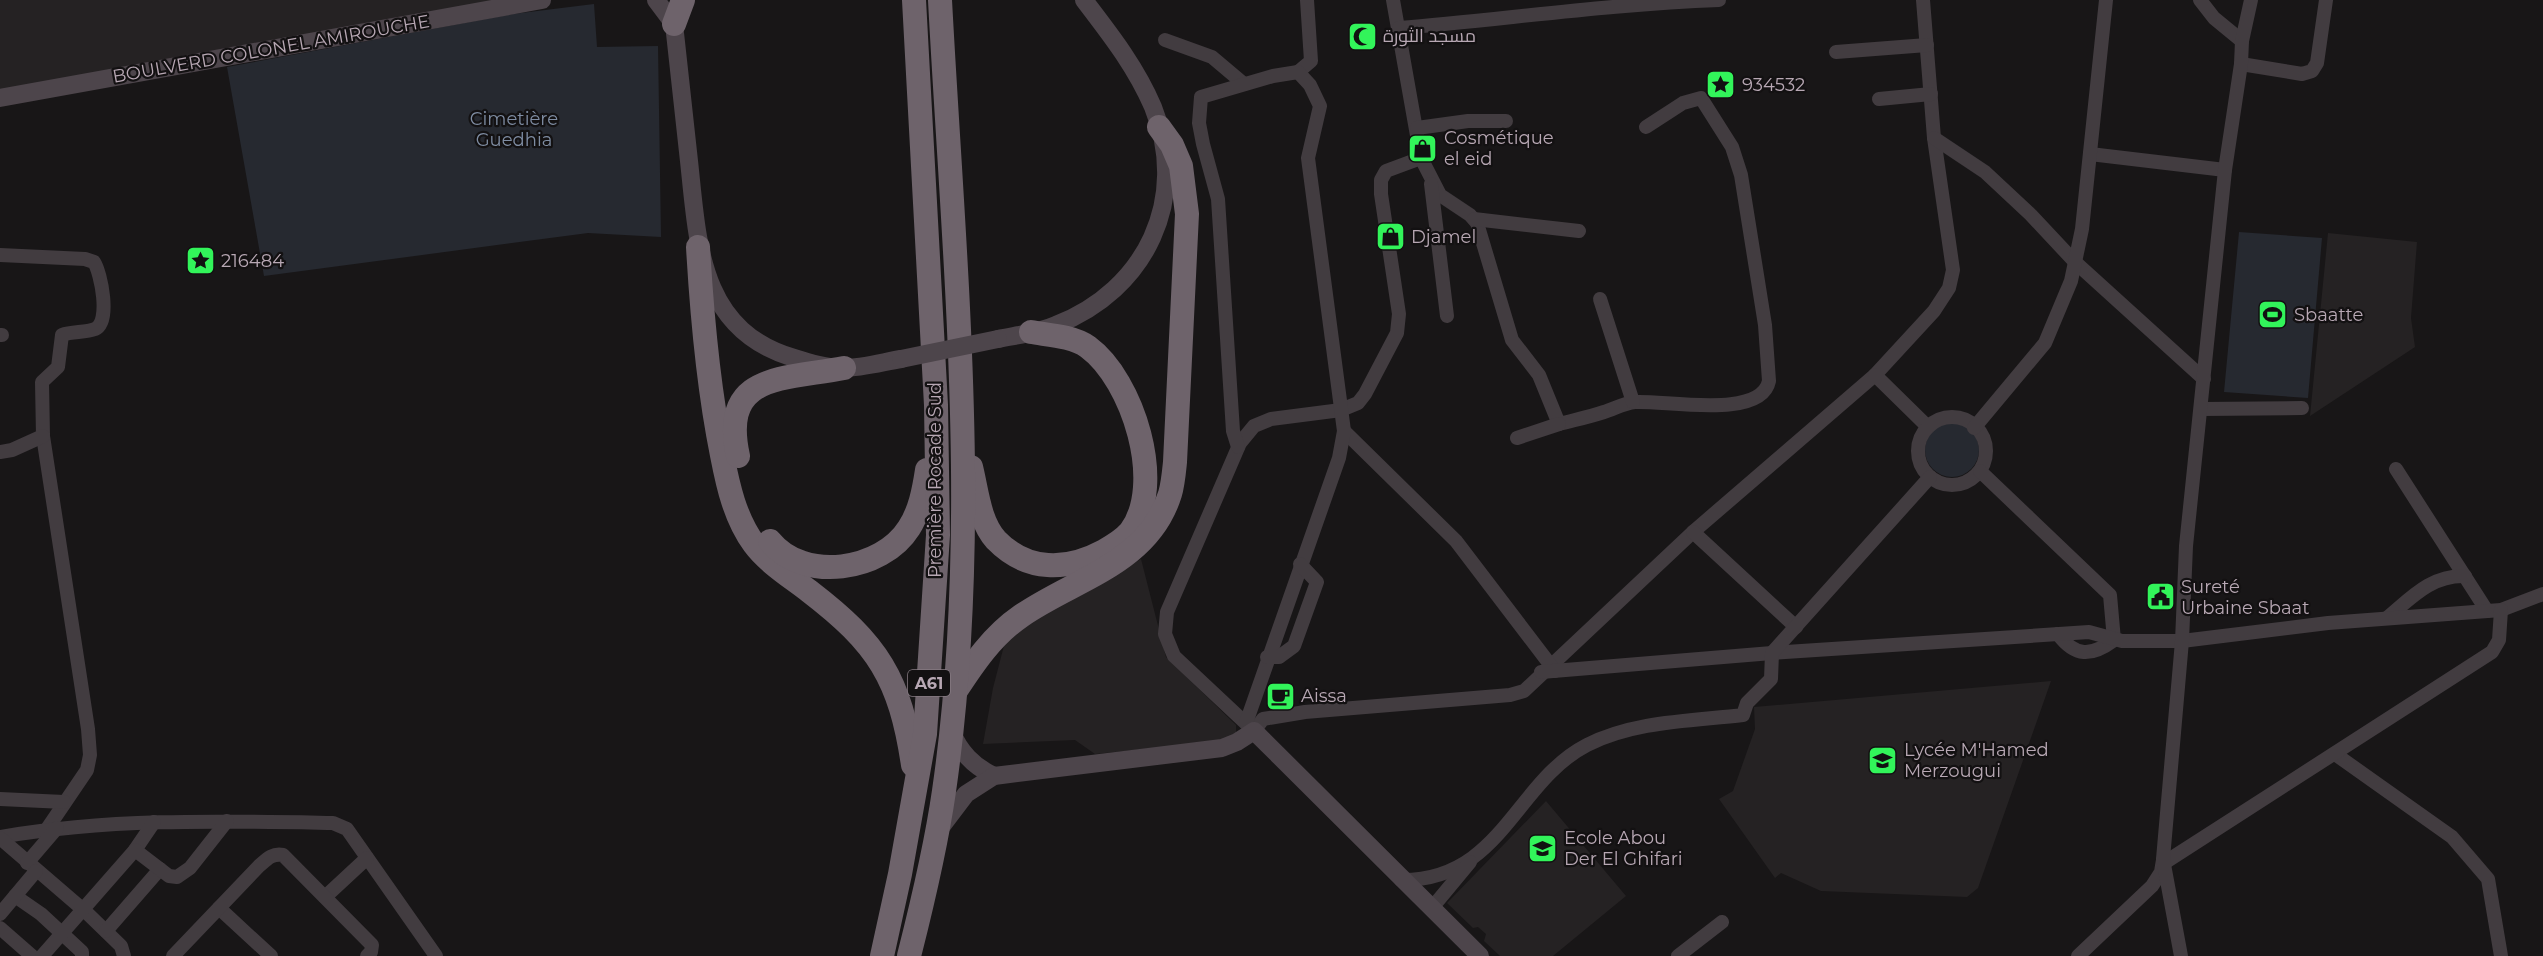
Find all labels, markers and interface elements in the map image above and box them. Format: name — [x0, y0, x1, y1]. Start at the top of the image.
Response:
street label: BOULVERD COLONEL AMIROUCHE — [111, 10, 431, 88]
mosque icon: مسجد الثورة — [1346, 20, 1378, 52]
place label: مسجد الثورة — [1383, 25, 1476, 47]
place icon: 934532 — [1705, 69, 1737, 101]
place label: 934532 — [1742, 74, 1805, 96]
park label: Cimetière Guedhia — [470, 108, 558, 151]
place label: Cosmétique el eid — [1444, 127, 1554, 170]
shop icon: Cosmétique el eid — [1407, 132, 1439, 164]
shop icon: Djamel — [1374, 221, 1406, 253]
place label: Djamel — [1411, 226, 1476, 248]
place icon: 216484 — [184, 245, 216, 277]
place label: 216484 — [221, 250, 284, 272]
sports icon: Sbaatte — [2257, 299, 2289, 331]
place label: Sbaatte — [2294, 304, 2363, 326]
street label: Première Rocade Sud — [924, 382, 946, 578]
place label: Sureté Urbaine Sbaat — [2181, 576, 2309, 619]
public building icon: Sureté Urbaine Sbaat — [2144, 581, 2176, 613]
road number: A61 — [908, 670, 950, 696]
cafe icon: Aissa — [1264, 680, 1296, 712]
place label: Aissa — [1301, 685, 1347, 707]
place label: Lycée M'Hamed Merzougui — [1904, 739, 2049, 782]
school or university icon: Lycée M'Hamed Merzougui — [1867, 744, 1899, 776]
place label: Ecole Abou Der El Ghifari — [1564, 827, 1683, 870]
school or university icon: Ecole Abou Der El Ghifari — [1527, 832, 1559, 864]

